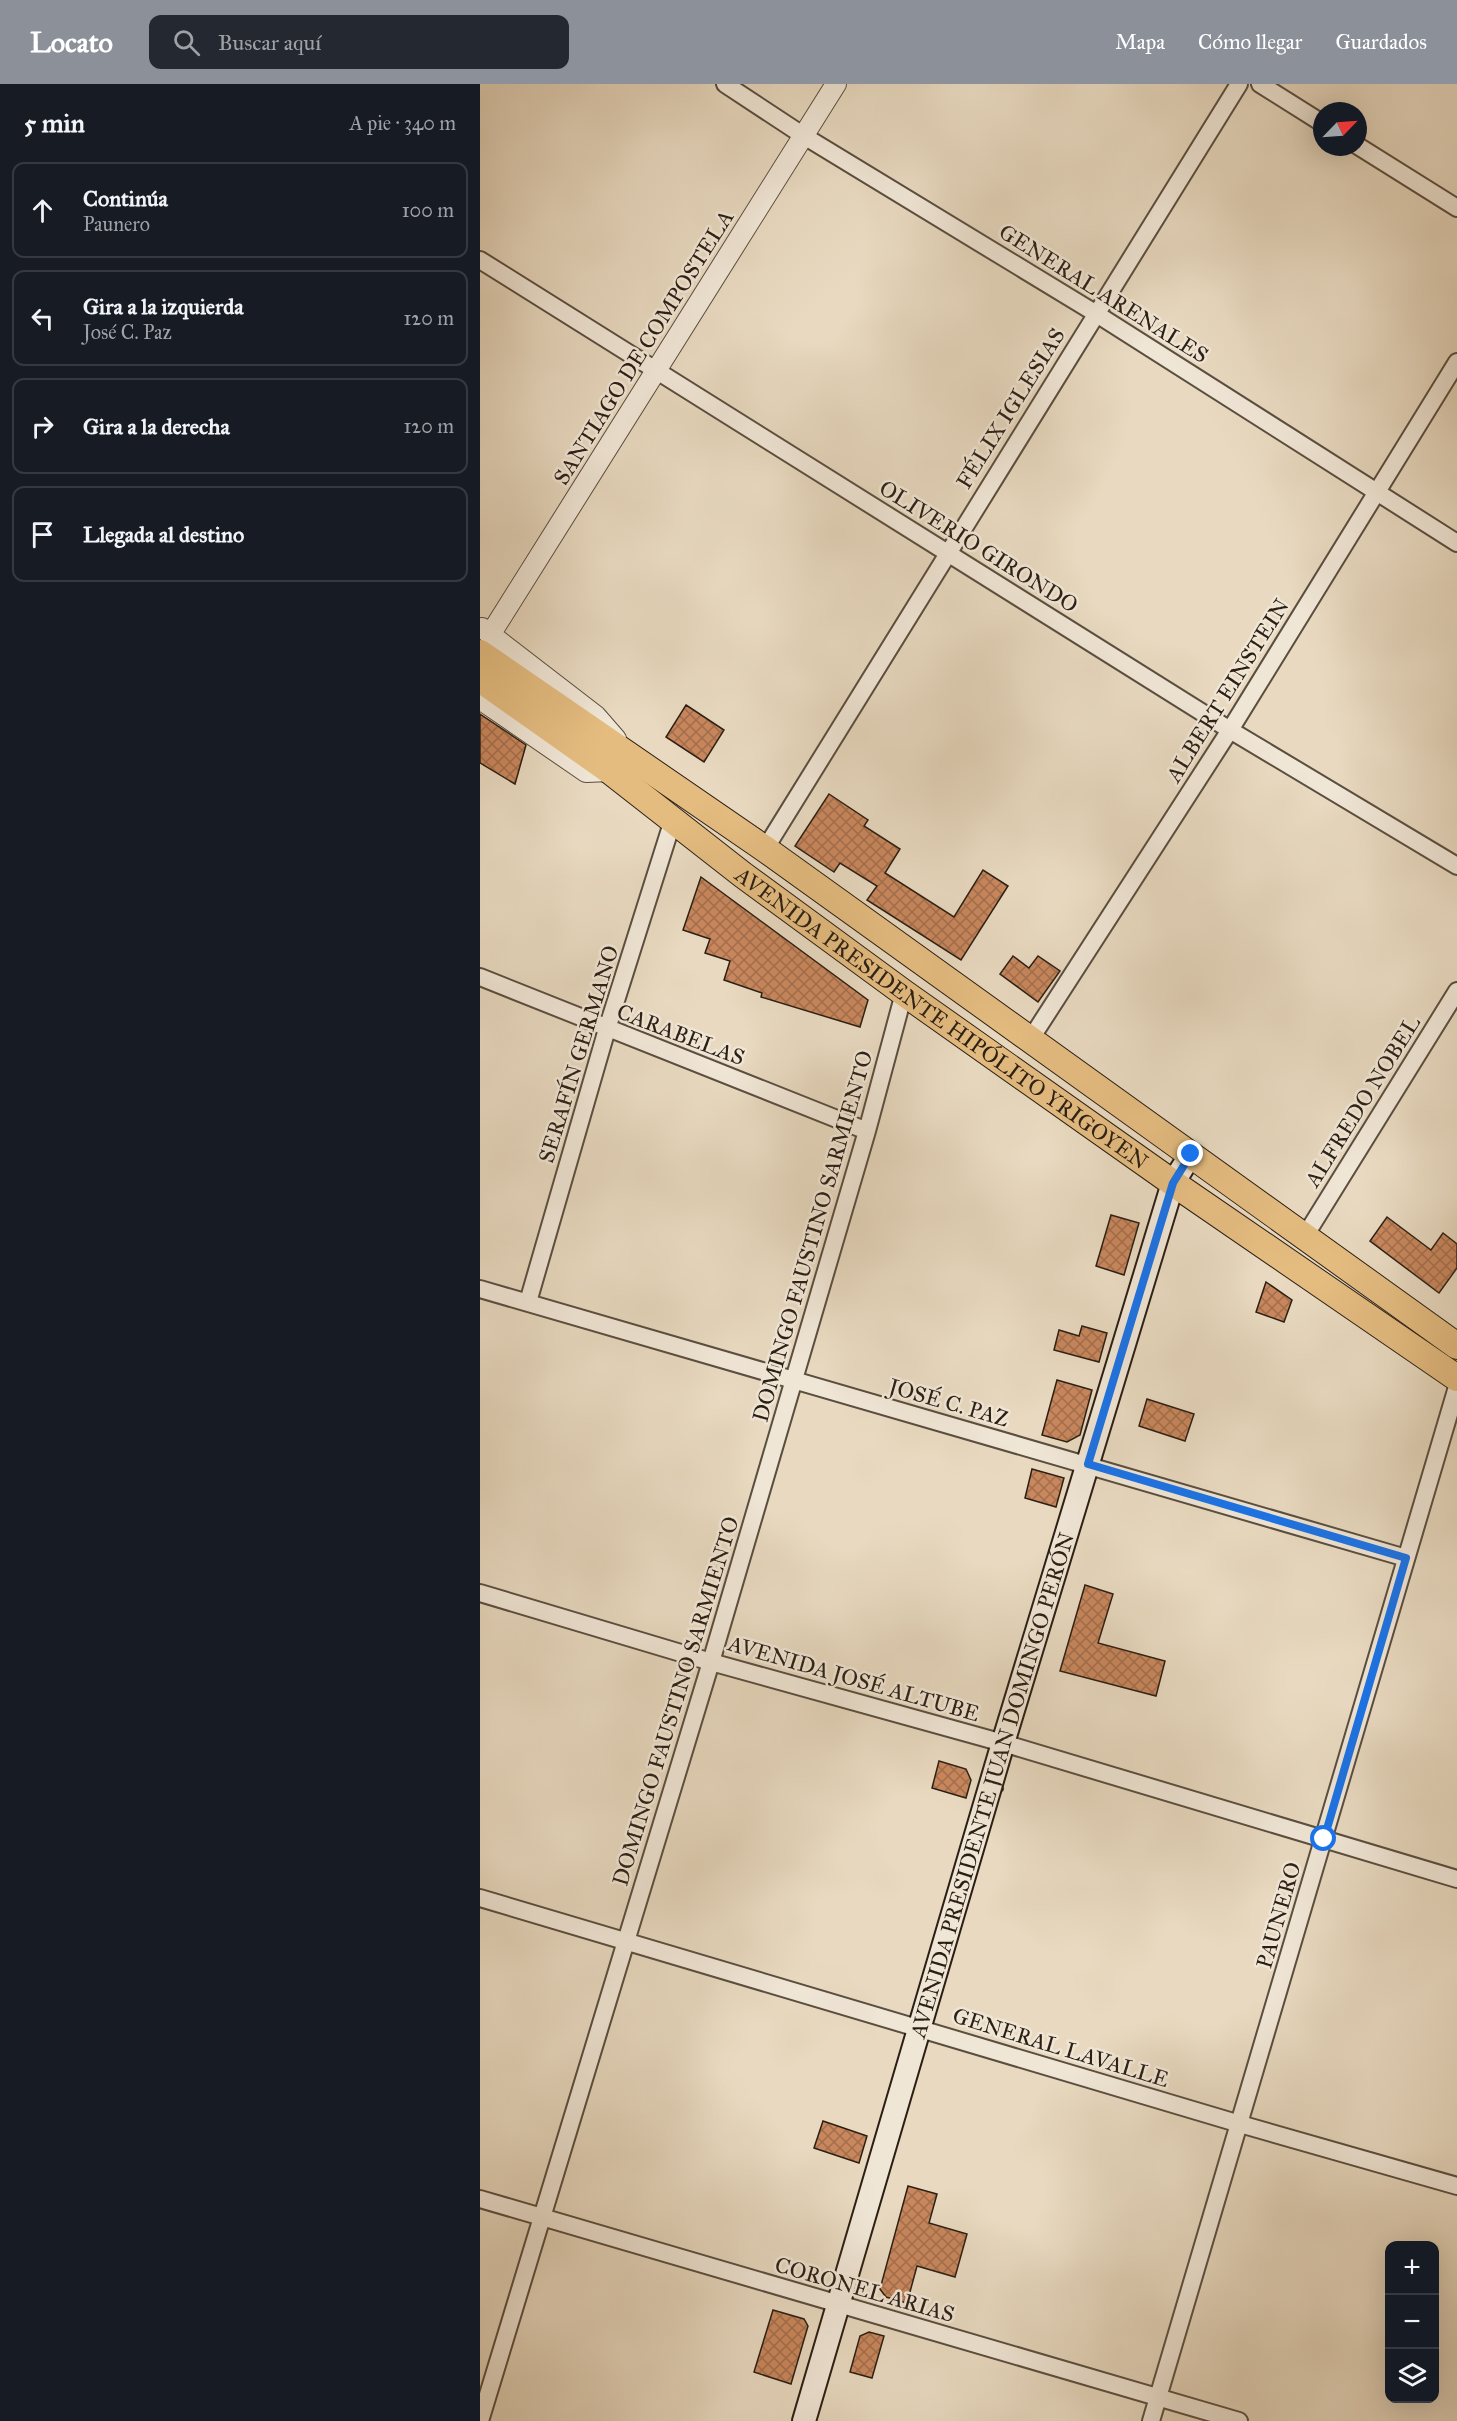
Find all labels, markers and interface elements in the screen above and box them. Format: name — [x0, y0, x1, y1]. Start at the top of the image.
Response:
search box — [149, 15, 569, 69]
text: Locato — [30, 25, 113, 60]
icon: search — [170, 26, 203, 59]
text: Buscar aquí — [218, 29, 321, 56]
text: Mapa — [1115, 29, 1165, 55]
text: Cómo llegar — [1198, 29, 1302, 55]
text: Guardados — [1335, 29, 1427, 55]
north arrow — [1313, 102, 1367, 156]
text: 5 min — [24, 107, 85, 139]
text: A pie · 340 m — [350, 111, 456, 135]
text: Continúa — [83, 185, 168, 212]
icon: ahead — [26, 194, 59, 227]
text: 100 m — [402, 198, 454, 222]
street label: SANTIAGO DE COMPOSTELA — [548, 205, 739, 490]
text: Paunero — [83, 212, 150, 236]
street label: GENERAL ARENALES — [994, 218, 1213, 369]
text: Gira a la izquierda — [83, 293, 244, 320]
icon: left — [26, 302, 59, 335]
text: 120 m — [403, 306, 454, 330]
text: José C. Paz — [83, 320, 172, 344]
street label: FÉLIX IGLESIAS — [950, 323, 1071, 494]
icon: right — [26, 410, 59, 443]
text: Gira a la derecha — [83, 413, 230, 440]
text: 120 m — [403, 414, 454, 438]
street label: OLIVERIO GIRONDO — [874, 474, 1083, 619]
icon: arrive — [26, 518, 59, 551]
text: Llegada al destino — [83, 521, 244, 548]
street label: ALBERT EINSTEIN — [1159, 593, 1295, 788]
street label: AVENIDA PRESIDENTE HIPÓLITO YRIGOYEN — [729, 860, 1154, 1175]
street label: SERAFÍN GERMANO — [533, 942, 624, 1166]
street label: CARABELAS — [613, 998, 748, 1071]
street label: ALFREDO NOBEL — [1298, 1011, 1426, 1193]
street label: DOMINGO FAUSTINO SARMIENTO — [746, 1047, 879, 1425]
route end — [1177, 1140, 1203, 1166]
street label: JOSÉ C. PAZ — [884, 1372, 1012, 1433]
street label: DOMINGO FAUSTINO SARMIENTO — [606, 1513, 745, 1889]
street label: AVENIDA PRESIDENTE JUAN DOMINGO PERÓN — [904, 1529, 1080, 2042]
street label: AVENIDA JOSÉ ALTUBE — [724, 1629, 983, 1727]
route start — [1310, 1825, 1336, 1851]
street label: PAUNERO — [1250, 1859, 1307, 1971]
street label: GENERAL LAVALLE — [950, 2002, 1172, 2093]
map controls — [1385, 2241, 1439, 2403]
button: + — [1385, 2241, 1439, 2295]
street label: CORONEL ARIAS — [772, 2251, 958, 2328]
button: − — [1385, 2295, 1439, 2349]
button: layers — [1385, 2349, 1439, 2403]

